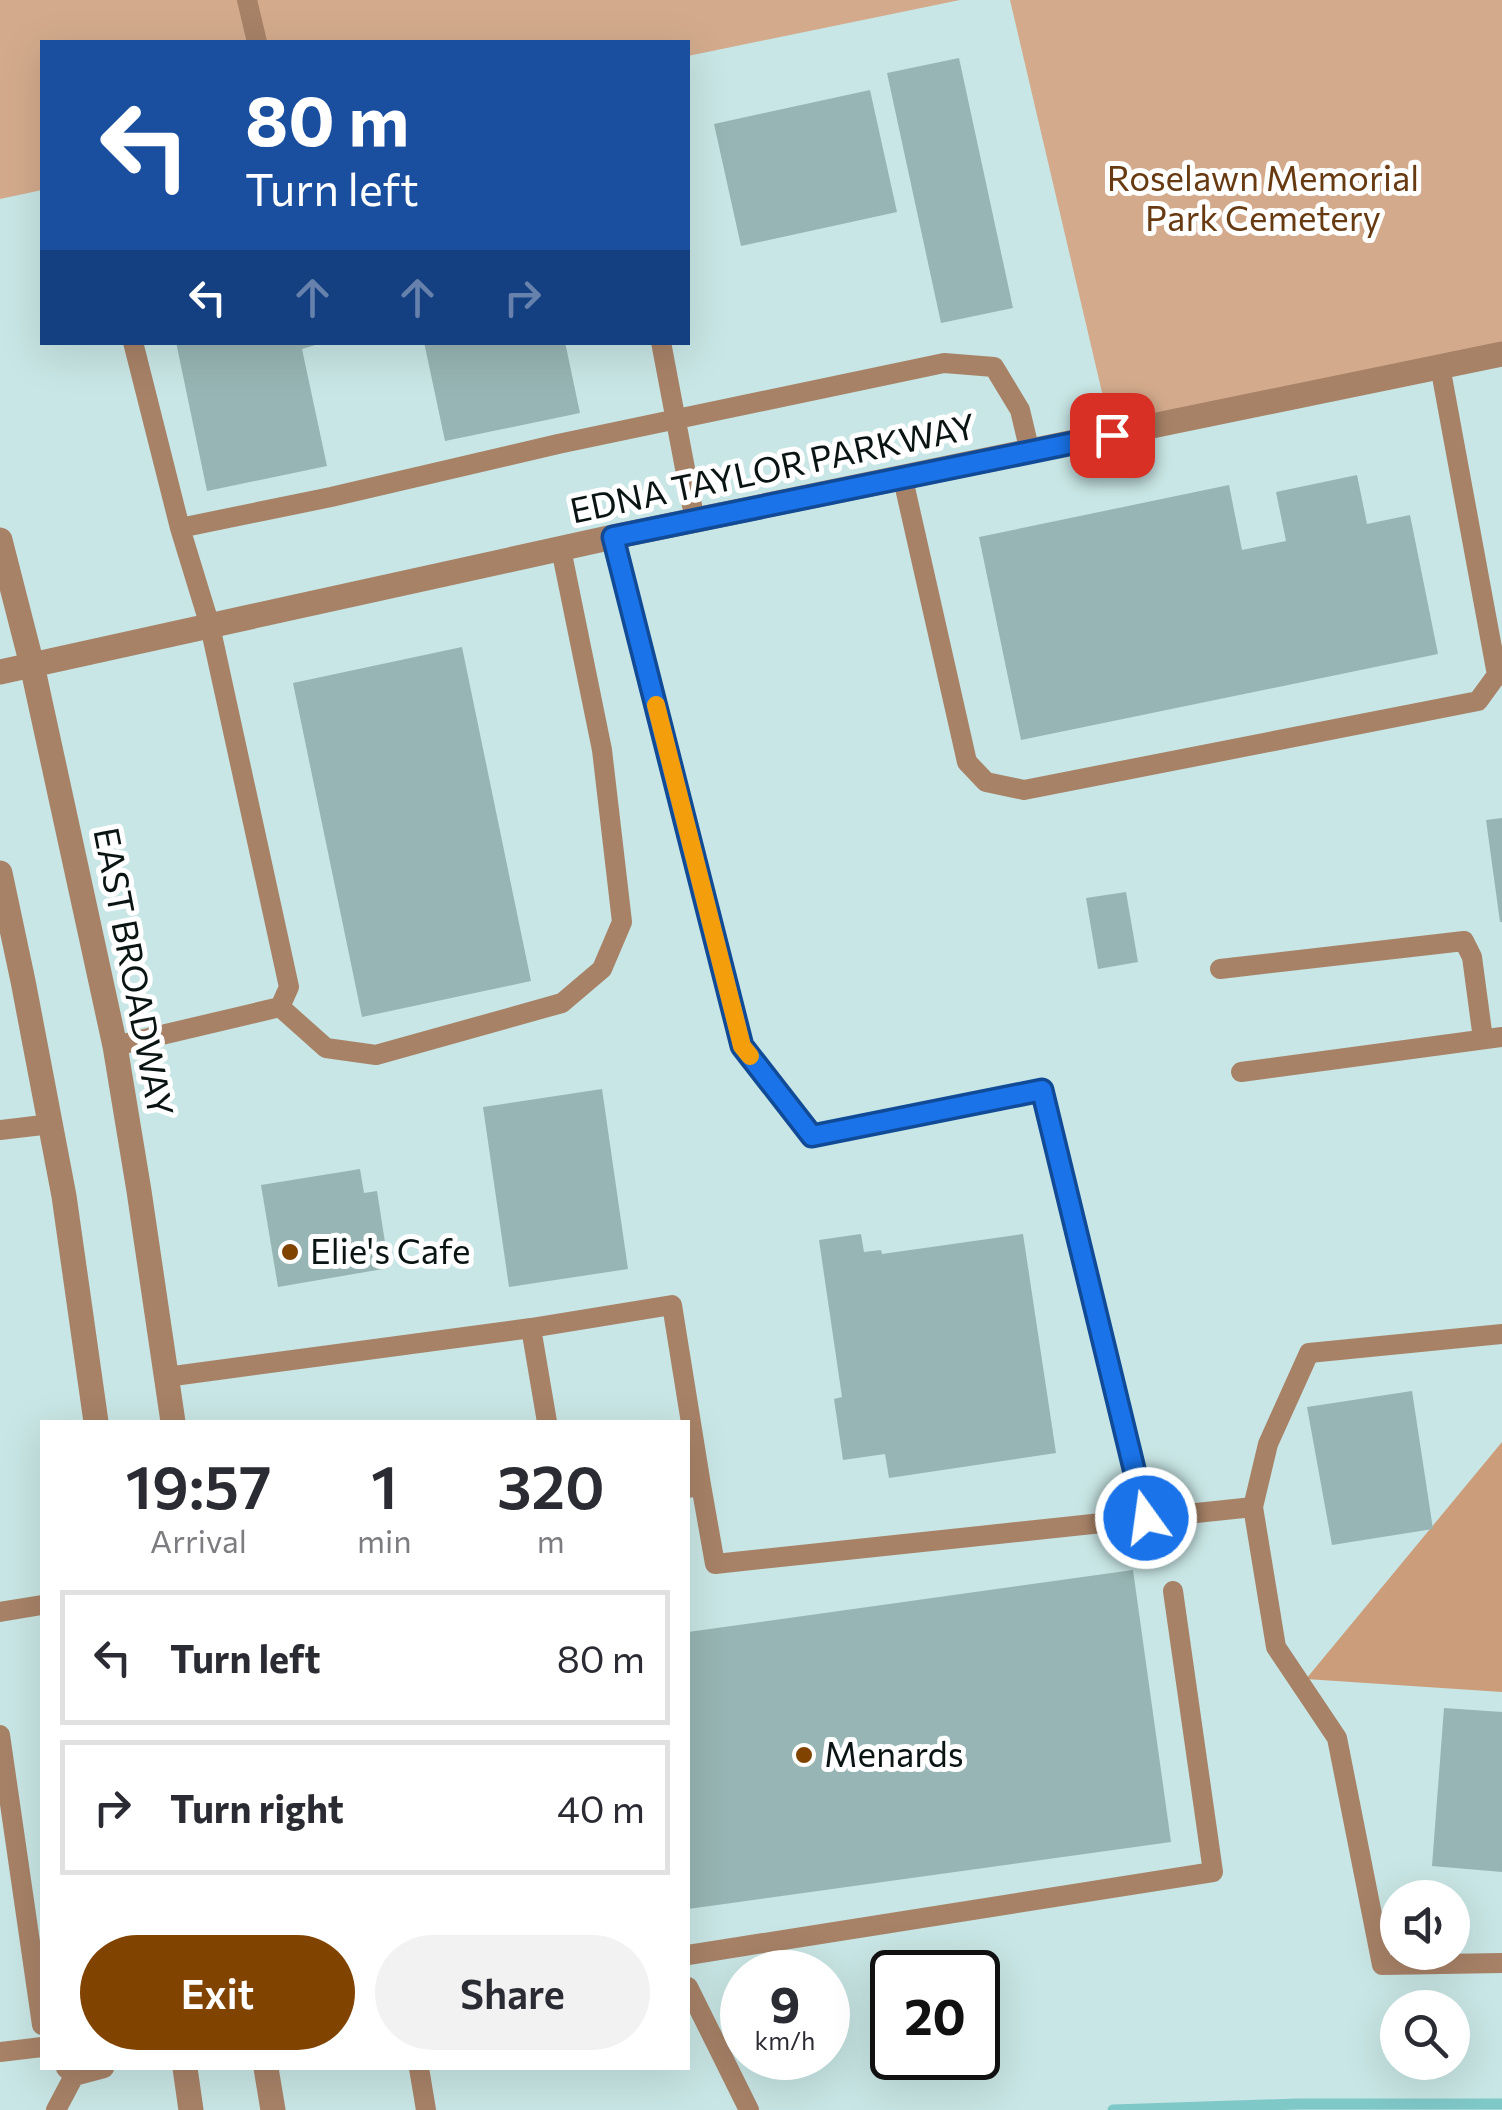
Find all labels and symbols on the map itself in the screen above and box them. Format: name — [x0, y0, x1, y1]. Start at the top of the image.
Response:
park label: Roselawn Memorial Park Cemetery — [1107, 155, 1419, 238]
pin — [1070, 393, 1155, 478]
street label: EDNA TAYLOR PARKWAY — [566, 403, 979, 531]
street label: EAST BROADWAY — [86, 823, 185, 1120]
place label: Elie's Cafe — [310, 1228, 471, 1271]
marker: Elie's Cafe — [279, 1241, 301, 1263]
position arrow — [1094, 1466, 1198, 1570]
place label: Menards — [824, 1731, 964, 1774]
marker: Menards — [793, 1744, 815, 1766]
speed limit sign: 20 — [870, 1950, 1000, 2080]

